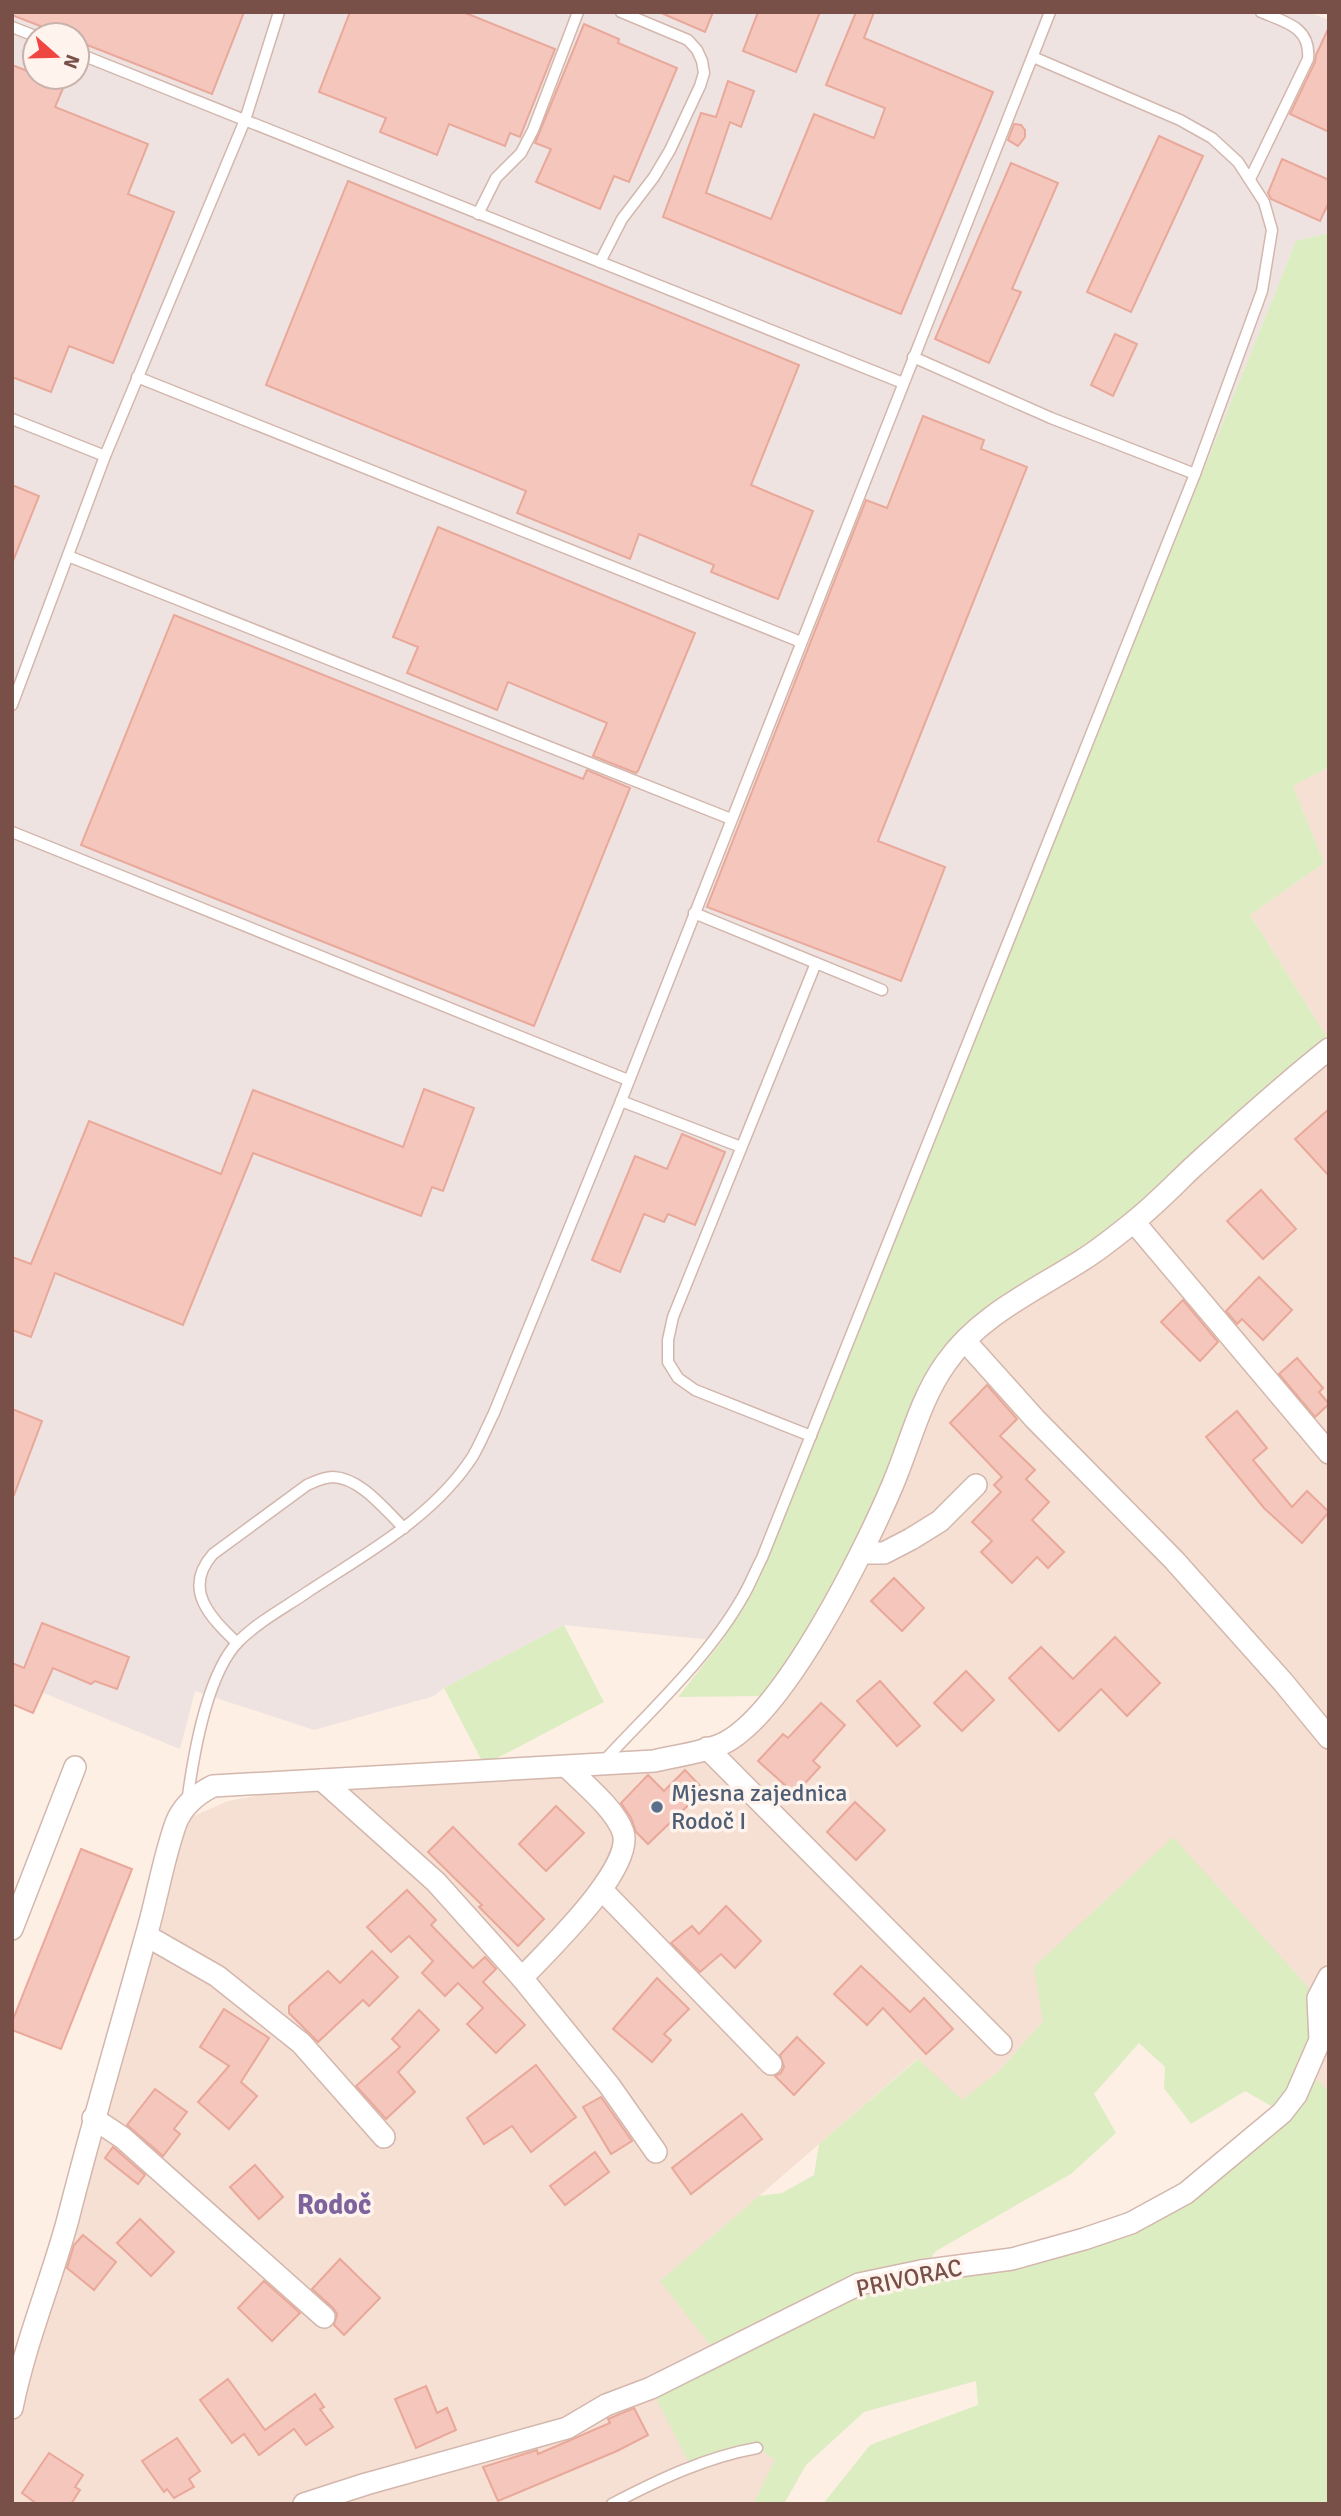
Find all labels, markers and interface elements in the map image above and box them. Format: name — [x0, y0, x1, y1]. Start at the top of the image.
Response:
north arrow — [21, 21, 91, 91]
text: N — [57, 51, 85, 72]
place label: Mjesna zajednica Rodoč I — [671, 1778, 848, 1836]
marker: Mjesna zajednica Rodoč I — [649, 1799, 665, 1815]
district label: Rodoč — [297, 2188, 371, 2222]
street label: PRIVORAC — [853, 2252, 965, 2304]

